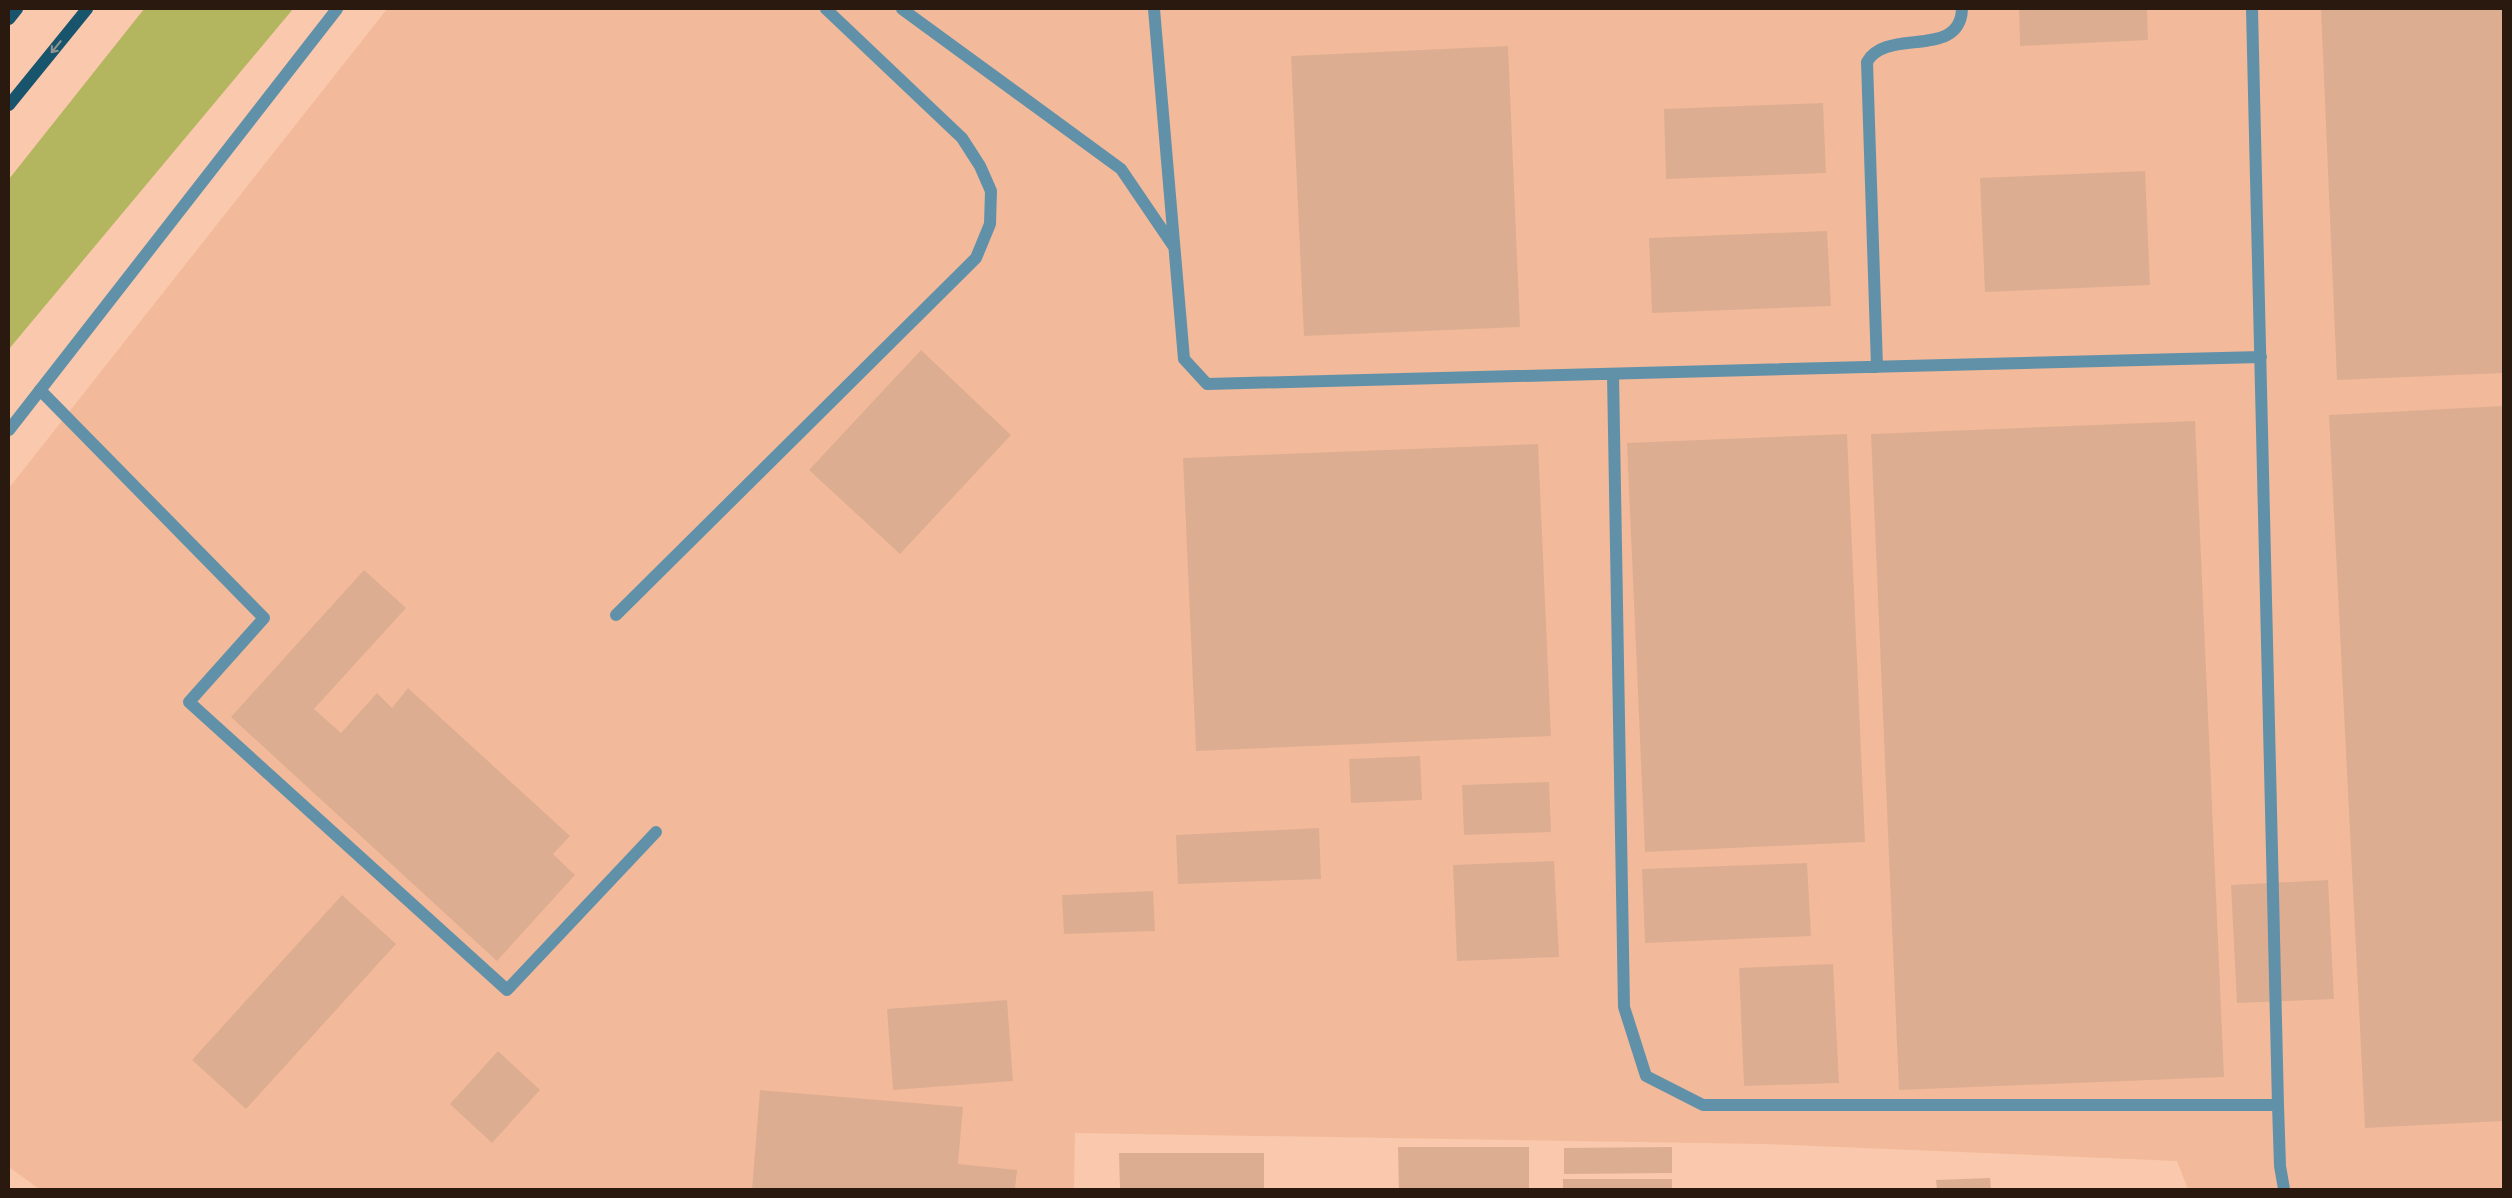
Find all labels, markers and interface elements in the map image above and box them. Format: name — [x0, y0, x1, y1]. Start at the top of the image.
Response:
one-way arrow — [50, 40, 61, 53]

